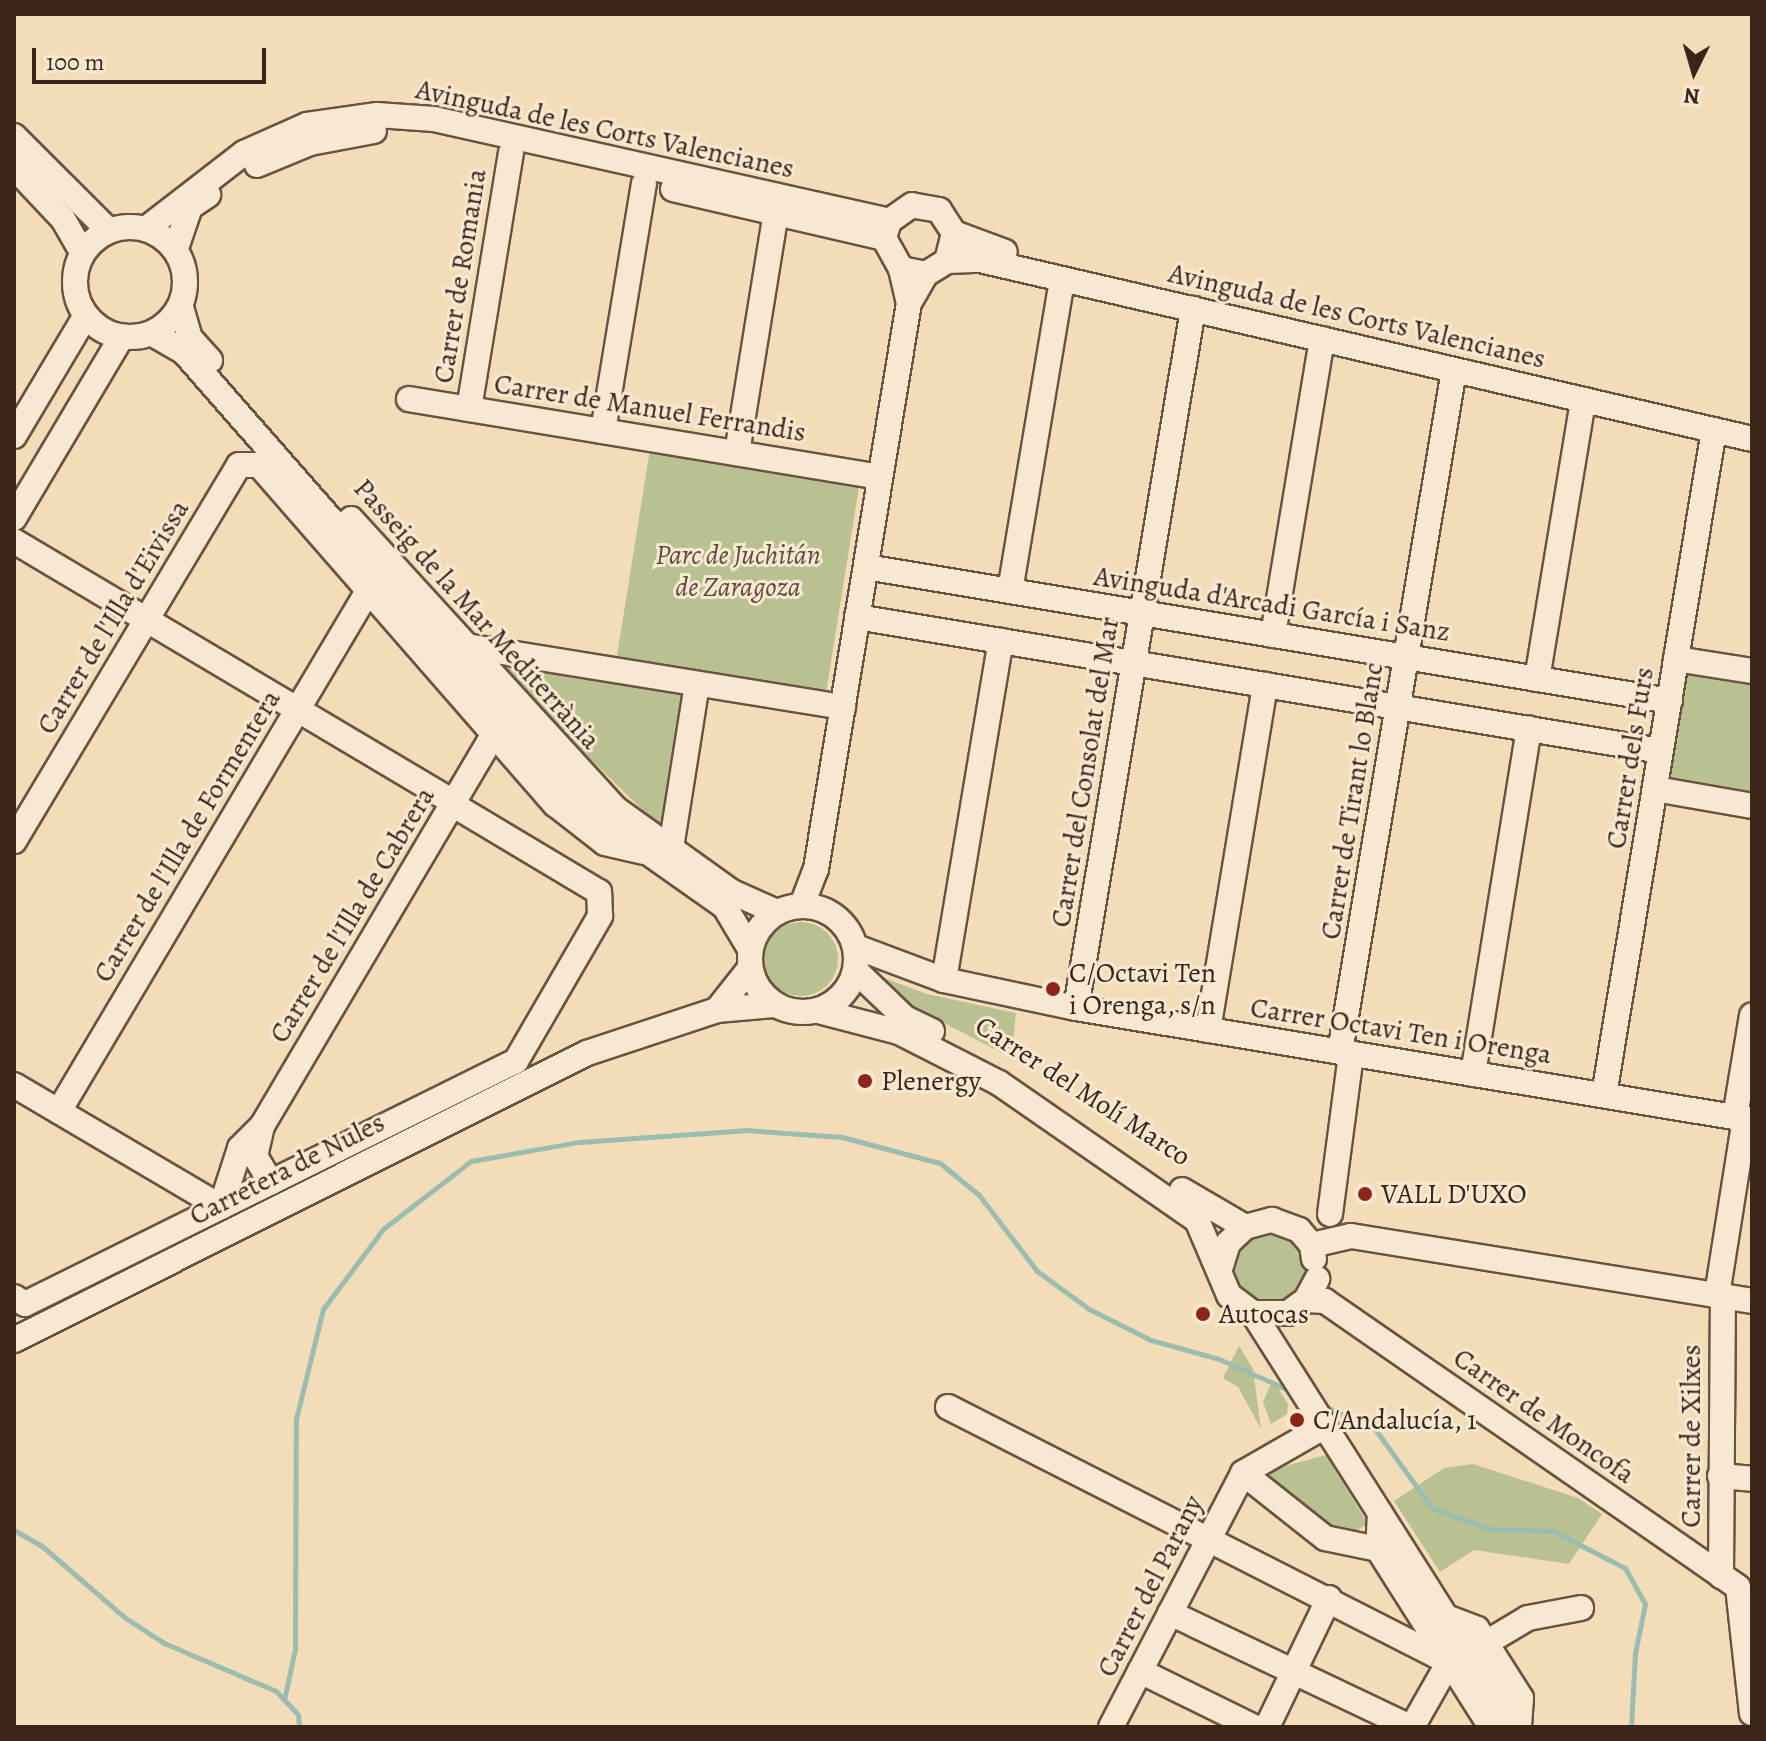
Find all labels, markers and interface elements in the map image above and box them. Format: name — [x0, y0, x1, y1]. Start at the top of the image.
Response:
scale bar — [36, 32, 270, 82]
north arrow — [1654, 32, 1734, 112]
text: 100 m — [46, 46, 105, 78]
street label: Avinguda de les Corts Valencianes — [413, 72, 797, 186]
text: N — [1683, 80, 1701, 112]
street label: Carrer de Romania — [426, 166, 494, 386]
street label: Avinguda de les Corts Valencianes — [1165, 256, 1549, 376]
street label: Carrer de Manuel Ferrandis — [492, 367, 808, 449]
street label: Passeig de la Mar Mediterrània — [347, 472, 607, 756]
street label: Carrer de l'Illa d'Eivissa — [30, 494, 196, 740]
park label: Parc de Juchitán de Zaragoza — [655, 538, 821, 604]
street label: Avinguda d'Arcadi García i Sanz — [1092, 559, 1452, 649]
street label: Carrer del Consolat del Mar — [1044, 614, 1126, 930]
street label: Carrer de Tirant lo Blanc — [1314, 660, 1390, 942]
street label: Carrer dels Furs — [1599, 665, 1661, 851]
street label: Carrer de l'Illa de Formentera — [86, 684, 288, 988]
street label: Carrer de l'Illa de Cabrera — [262, 781, 442, 1049]
place label: C/Octavi Ten i Orenga, s/n — [1069, 956, 1216, 1022]
marker: C/Octavi Ten i Orenga, s/n — [1044, 980, 1062, 998]
street label: Carrer Octavi Ten i Orenga — [1248, 991, 1554, 1071]
street label: Carrer del Molí Marco — [969, 1009, 1197, 1173]
place label: Plenergy — [881, 1064, 981, 1098]
marker: Plenergy — [856, 1072, 874, 1090]
street label: Carretera de Nules — [184, 1105, 390, 1233]
place label: VALL D'UXO — [1381, 1177, 1527, 1211]
marker: VALL D'UXO — [1356, 1185, 1374, 1203]
place label: Autocas — [1219, 1297, 1309, 1331]
marker: Autocas — [1194, 1305, 1212, 1323]
street label: Carrer de Moncofa — [1447, 1341, 1641, 1491]
street label: Carrer de Xilxes — [1674, 1344, 1708, 1528]
place label: C/Andalucía, 1 — [1313, 1403, 1477, 1437]
marker: C/Andalucía, 1 — [1288, 1411, 1306, 1429]
street label: Carrer del Parany — [1090, 1490, 1210, 1682]

